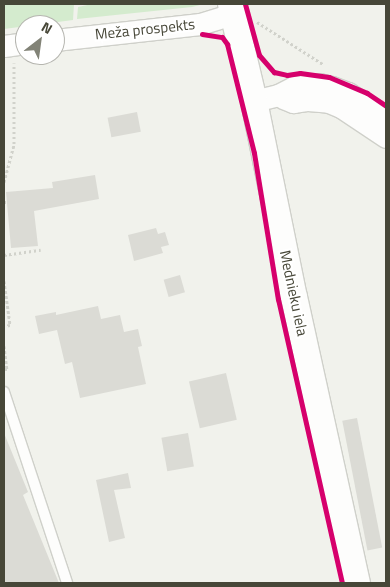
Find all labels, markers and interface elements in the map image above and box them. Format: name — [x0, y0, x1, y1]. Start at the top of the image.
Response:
north arrow — [15, 15, 65, 65]
street label: Meža prospekts — [94, 15, 196, 43]
text: N — [38, 16, 57, 39]
street label: Mednieku iela — [276, 248, 312, 338]

